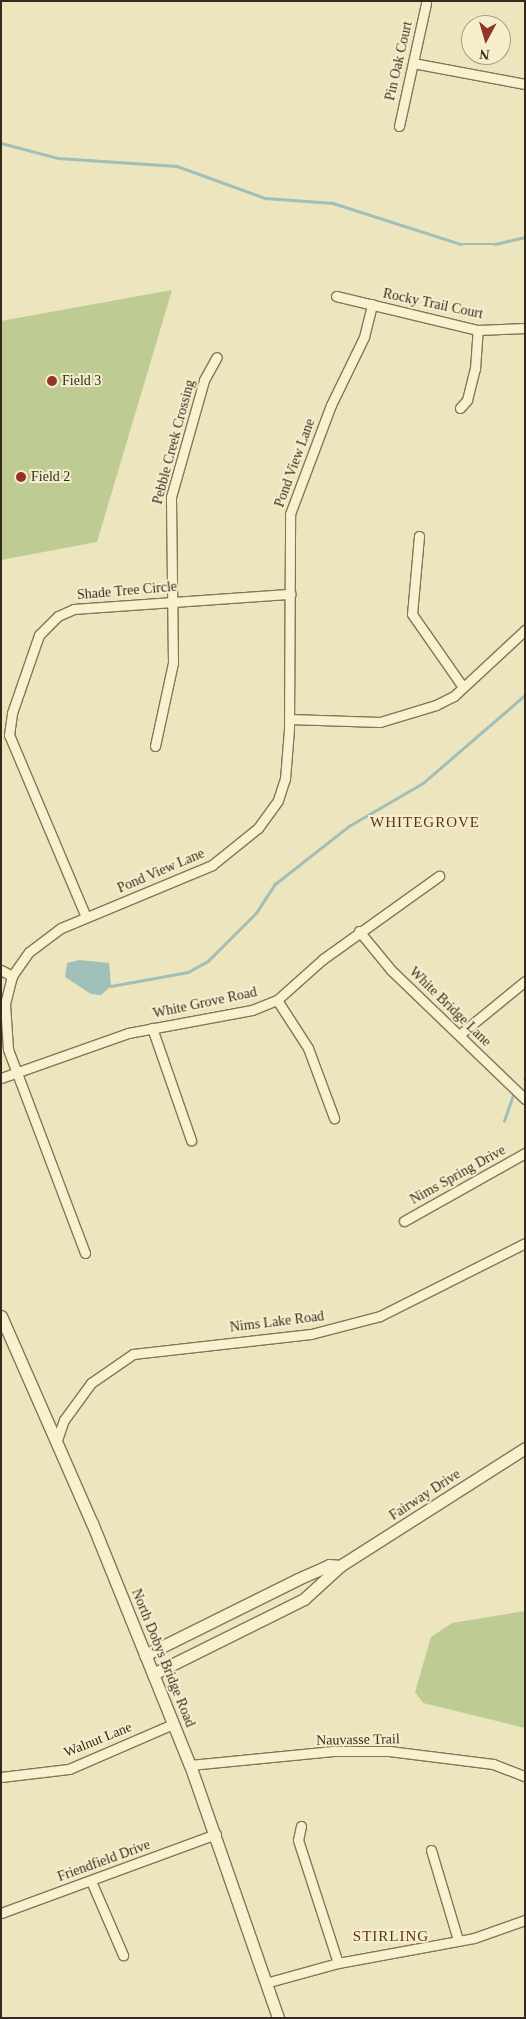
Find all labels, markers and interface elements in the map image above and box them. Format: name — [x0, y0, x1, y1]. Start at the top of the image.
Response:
north arrow — [461, 15, 511, 65]
street label: Pin Oak Court — [382, 20, 416, 102]
text: N — [479, 46, 490, 62]
street label: Rocky Trail Court — [381, 285, 485, 323]
place label: Field 3 — [62, 373, 101, 389]
marker: Field 3 — [46, 375, 58, 387]
street label: Pebble Creek Crossing — [149, 378, 199, 506]
street label: Pond View Lane — [271, 416, 319, 510]
place label: Field 2 — [31, 469, 70, 485]
marker: Field 2 — [15, 471, 27, 483]
street label: Shade Tree Circle — [76, 578, 178, 604]
district label: WHITEGROVE — [369, 814, 481, 832]
street label: Pond View Lane — [115, 845, 207, 897]
street label: White Bridge Lane — [406, 964, 494, 1050]
street label: White Grove Road — [152, 984, 258, 1022]
street label: Nims Spring Drive — [407, 1142, 509, 1208]
street label: Nims Lake Road — [229, 1308, 325, 1336]
street label: Fairway Drive — [386, 1466, 464, 1524]
street label: North Dobys Bridge Road — [128, 1587, 198, 1729]
street label: Walnut Lane — [62, 1719, 134, 1761]
street label: Nauvasse Trail — [316, 1731, 400, 1749]
street label: Friendfield Drive — [55, 1836, 153, 1886]
district label: STIRLING — [352, 1928, 430, 1946]

